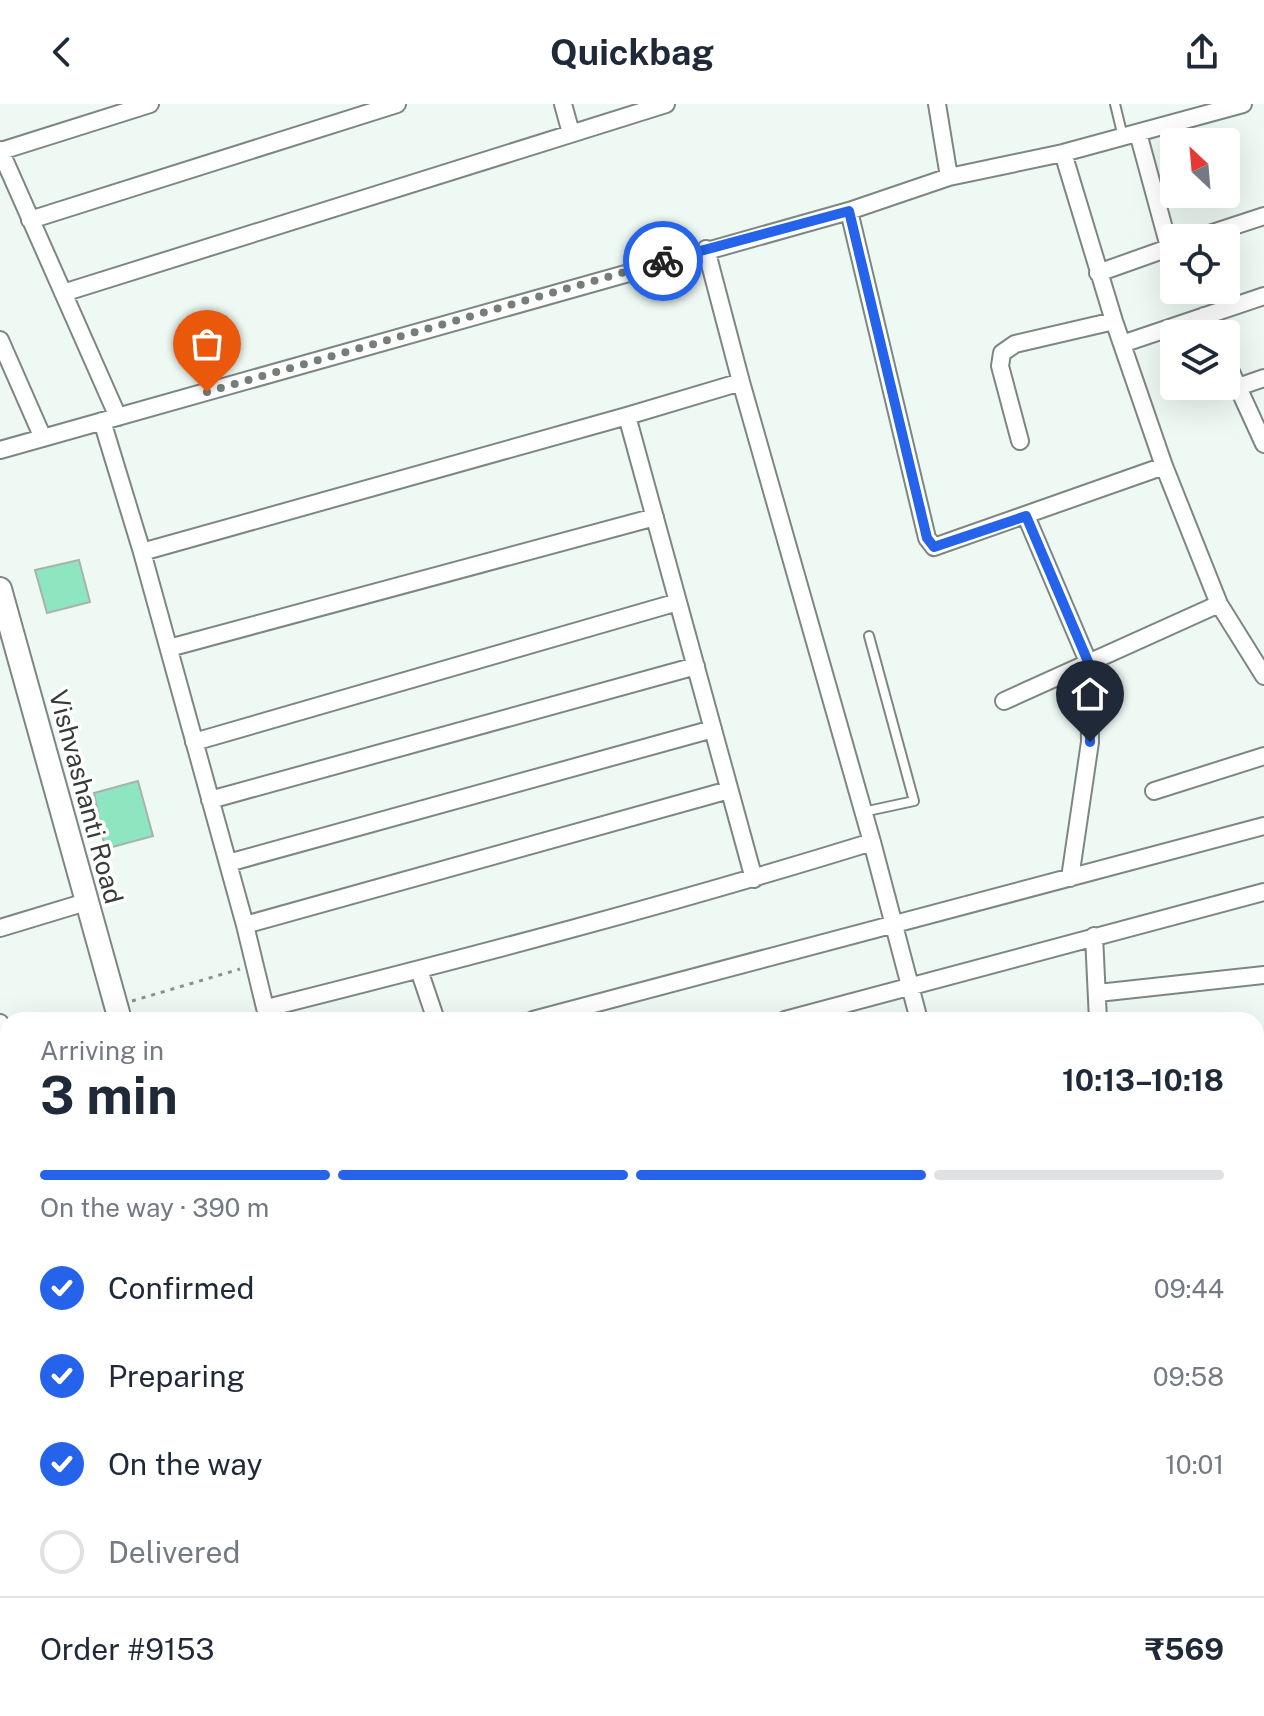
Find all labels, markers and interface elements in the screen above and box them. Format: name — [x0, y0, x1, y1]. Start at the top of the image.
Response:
icon: back — [40, 30, 84, 74]
icon: share — [1180, 30, 1224, 74]
text: Quickbag — [550, 31, 714, 73]
north arrow — [1160, 128, 1240, 208]
map controls — [1160, 128, 1240, 400]
courier — [623, 221, 703, 301]
button: locate — [1160, 224, 1240, 304]
icon: bike — [641, 239, 685, 283]
pin — [173, 310, 241, 392]
button: layers — [1160, 320, 1240, 400]
icon: bag — [185, 322, 229, 366]
pin — [1056, 660, 1124, 742]
icon: home — [1068, 672, 1112, 716]
street label: Vishvashanti Road — [43, 687, 130, 907]
text: Arriving in — [40, 1035, 164, 1066]
text: 10:13–10:18 — [1062, 1062, 1224, 1098]
text: 3 min — [40, 1065, 178, 1126]
text: On the way · 390 m — [40, 1192, 269, 1223]
icon: check — [40, 1266, 84, 1310]
text: Confirmed — [108, 1270, 254, 1306]
text: 09:44 — [1154, 1273, 1224, 1304]
icon: check — [40, 1354, 84, 1398]
text: Preparing — [108, 1358, 245, 1394]
text: 09:58 — [1153, 1361, 1224, 1392]
icon: check — [40, 1442, 84, 1486]
text: On the way — [108, 1446, 262, 1482]
text: 10:01 — [1165, 1449, 1224, 1480]
text: Delivered — [108, 1534, 240, 1570]
text: Order #9153 — [40, 1631, 214, 1667]
text: ₹569 — [1145, 1631, 1224, 1667]

